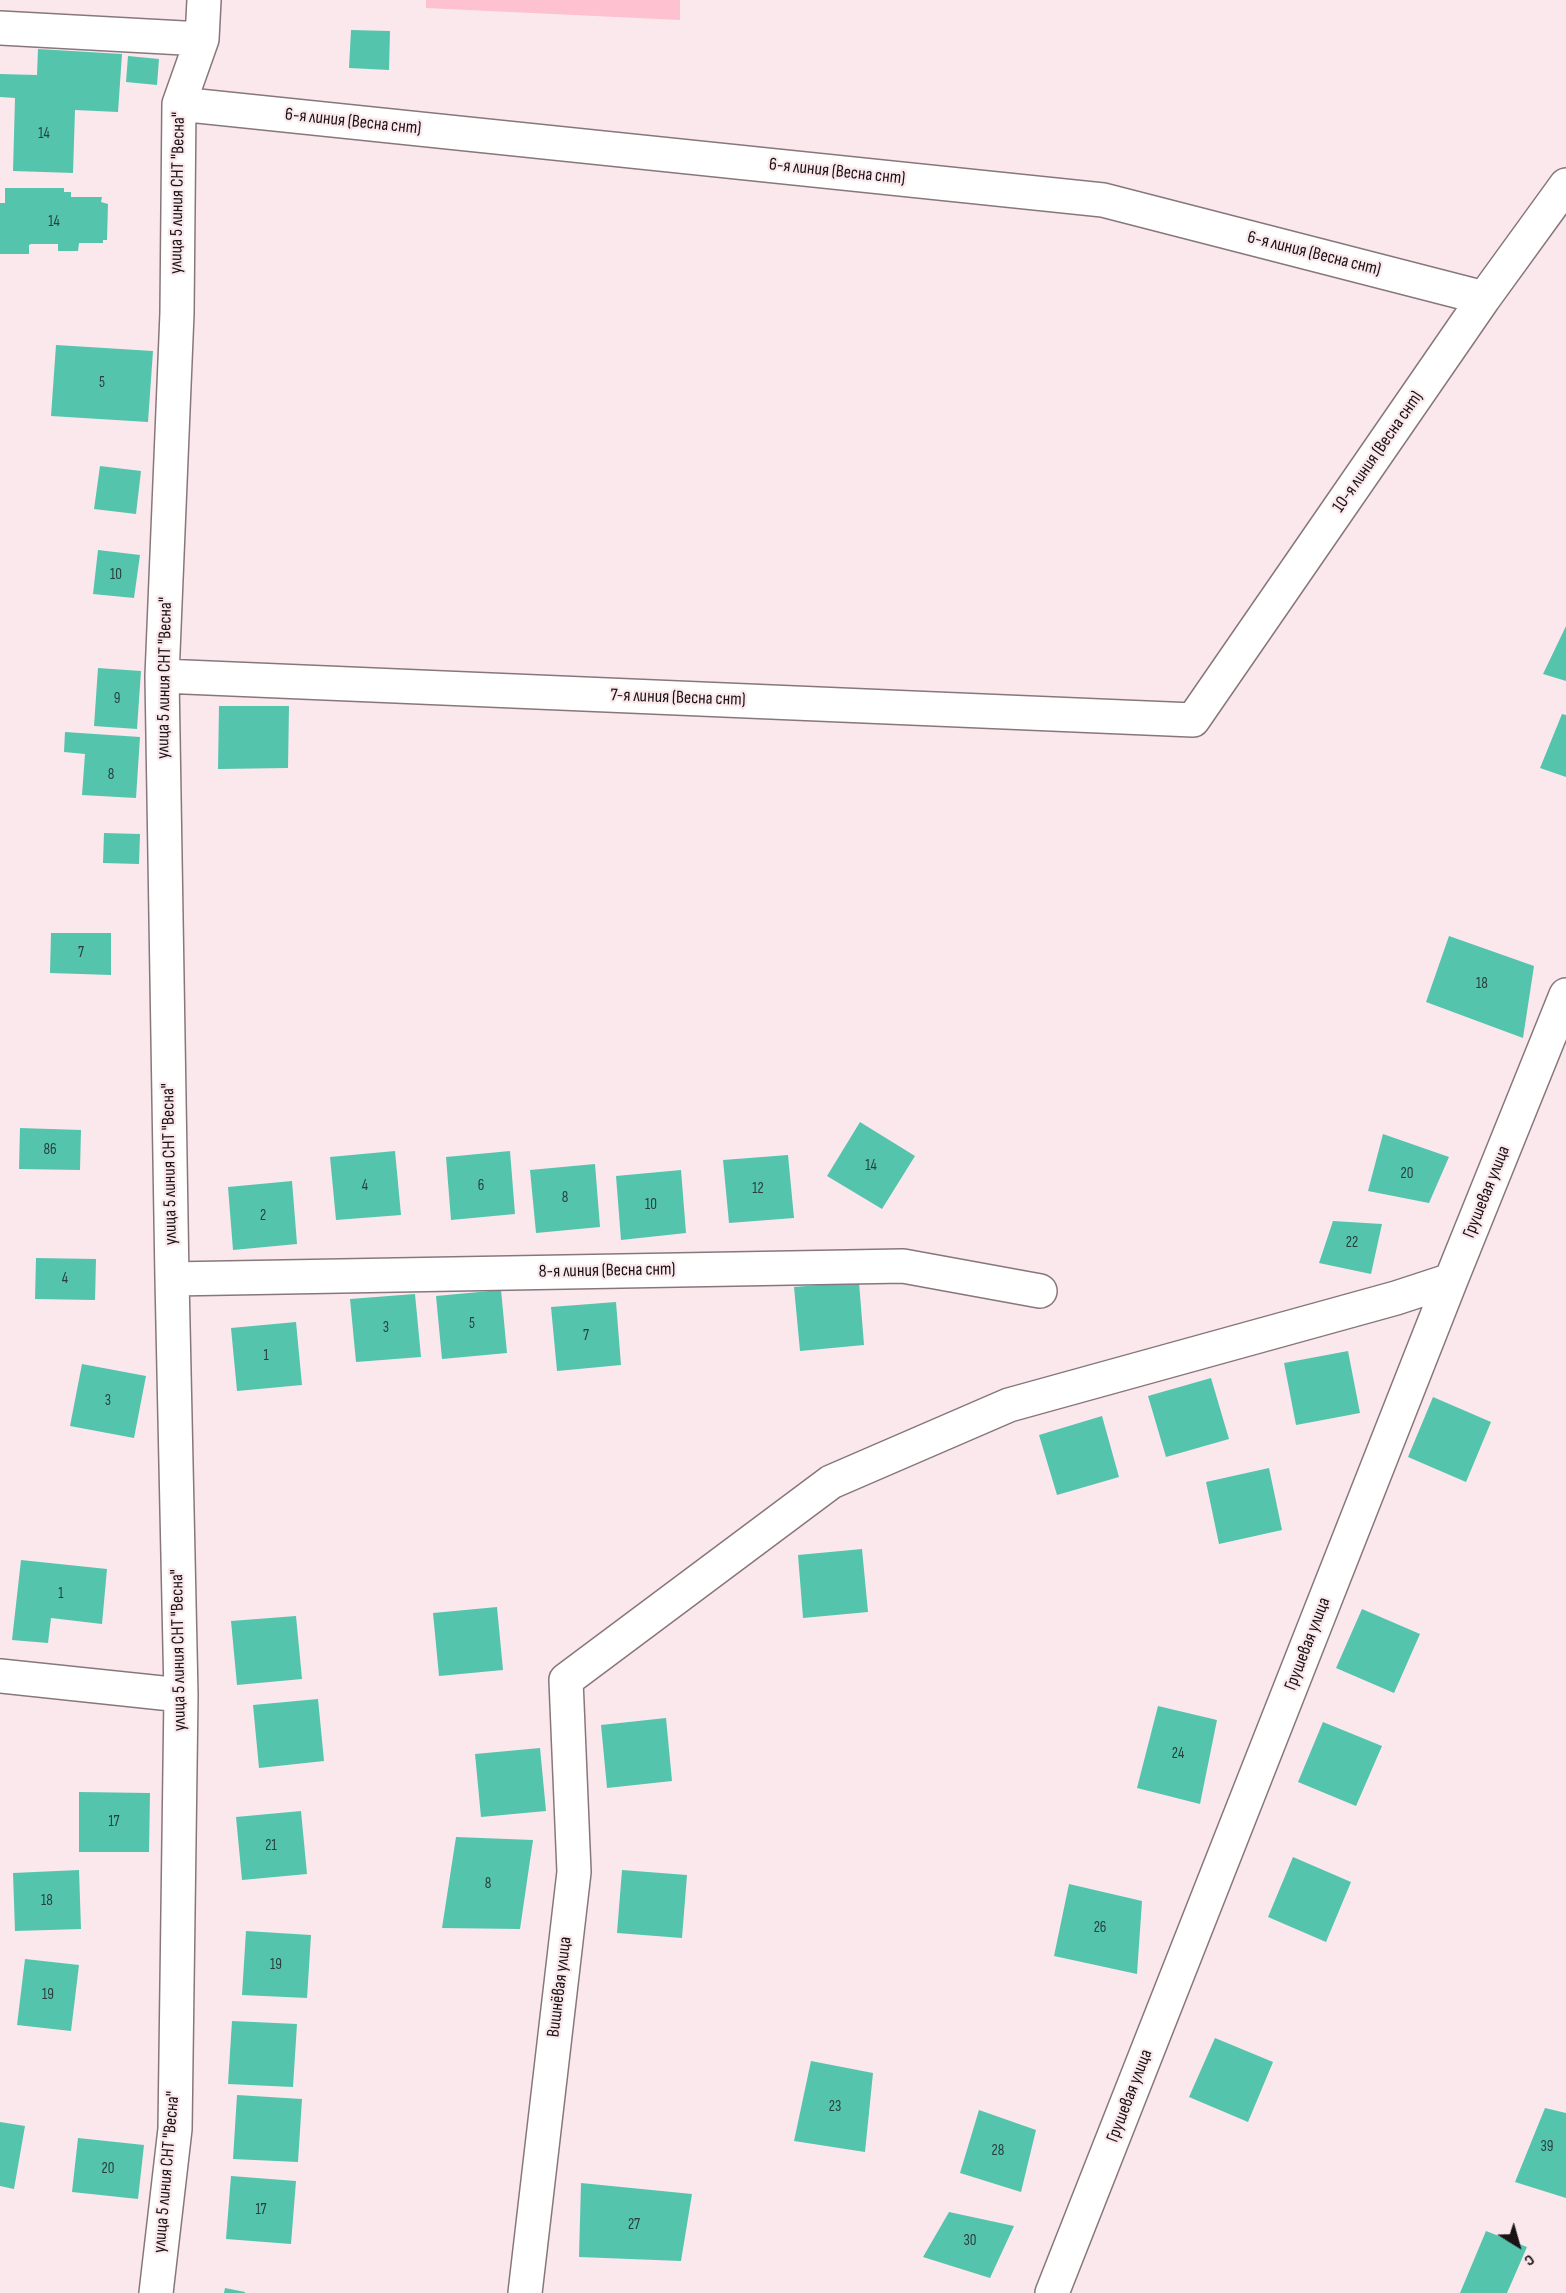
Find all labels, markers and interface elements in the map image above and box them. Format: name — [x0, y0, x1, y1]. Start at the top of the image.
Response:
street label: 6-я линия (Весна снт) — [284, 104, 422, 140]
street label: улица 5 линия СНТ "Весна" — [166, 112, 190, 274]
house number: 14 — [38, 125, 50, 143]
street label: 6-я линия (Весна снт) — [768, 154, 906, 190]
house number: 14 — [48, 213, 60, 231]
street label: 6-я линия (Весна снт) — [1245, 227, 1383, 281]
house number: 5 — [99, 374, 105, 392]
street label: 10-я линия (Весна снт) — [1328, 387, 1428, 517]
house number: 10 — [110, 566, 122, 584]
street label: улица 5 линия СНТ "Весна" — [153, 597, 177, 759]
street label: 7-я линия (Весна снт) — [610, 685, 746, 711]
house number: 9 — [114, 690, 120, 708]
house number: 8 — [108, 766, 114, 784]
house number: 7 — [78, 944, 84, 962]
house number: 18 — [1476, 975, 1488, 993]
street label: улица 5 линия СНТ "Весна" — [158, 1083, 182, 1245]
house number: 86 — [43, 1141, 57, 1159]
street label: Грушевая улица — [1459, 1143, 1515, 1241]
house number: 14 — [865, 1157, 877, 1175]
house number: 20 — [1401, 1165, 1413, 1183]
house number: 4 — [362, 1177, 368, 1195]
house number: 6 — [478, 1177, 484, 1195]
house number: 12 — [752, 1180, 764, 1198]
house number: 8 — [562, 1189, 568, 1207]
house number: 10 — [645, 1196, 657, 1214]
house number: 2 — [260, 1207, 266, 1225]
house number: 22 — [1346, 1234, 1358, 1252]
street label: 8-я линия (Весна снт) — [538, 1259, 676, 1283]
house number: 4 — [62, 1270, 68, 1288]
house number: 5 — [469, 1315, 475, 1333]
house number: 3 — [383, 1319, 389, 1337]
house number: 7 — [583, 1327, 589, 1345]
house number: 1 — [263, 1347, 269, 1365]
house number: 3 — [105, 1392, 111, 1410]
street label: улица 5 линия СНТ "Весна" — [167, 1569, 191, 1731]
house number: 1 — [58, 1585, 64, 1603]
street label: Грушевая улица — [1280, 1595, 1336, 1693]
house number: 24 — [1172, 1745, 1184, 1763]
house number: 17 — [108, 1813, 120, 1831]
house number: 21 — [265, 1837, 277, 1855]
house number: 8 — [485, 1875, 491, 1893]
house number: 18 — [41, 1892, 53, 1910]
house number: 26 — [1094, 1919, 1106, 1937]
street label: Вишнёвая улица — [543, 1935, 577, 2039]
house number: 19 — [270, 1956, 282, 1974]
house number: 19 — [42, 1986, 54, 2004]
street label: Грушевая улица — [1102, 2047, 1158, 2145]
street label: улица 5 линия СНТ "Весна" — [149, 2090, 185, 2254]
house number: 23 — [829, 2098, 841, 2116]
house number: 39 — [1541, 2138, 1553, 2156]
house number: 28 — [992, 2142, 1004, 2160]
house number: 20 — [102, 2160, 114, 2178]
house number: 17 — [255, 2201, 267, 2219]
north arrow — [1488, 2215, 1548, 2275]
house number: 27 — [628, 2216, 640, 2234]
house number: 30 — [964, 2232, 976, 2250]
text: С — [1520, 2250, 1538, 2270]

